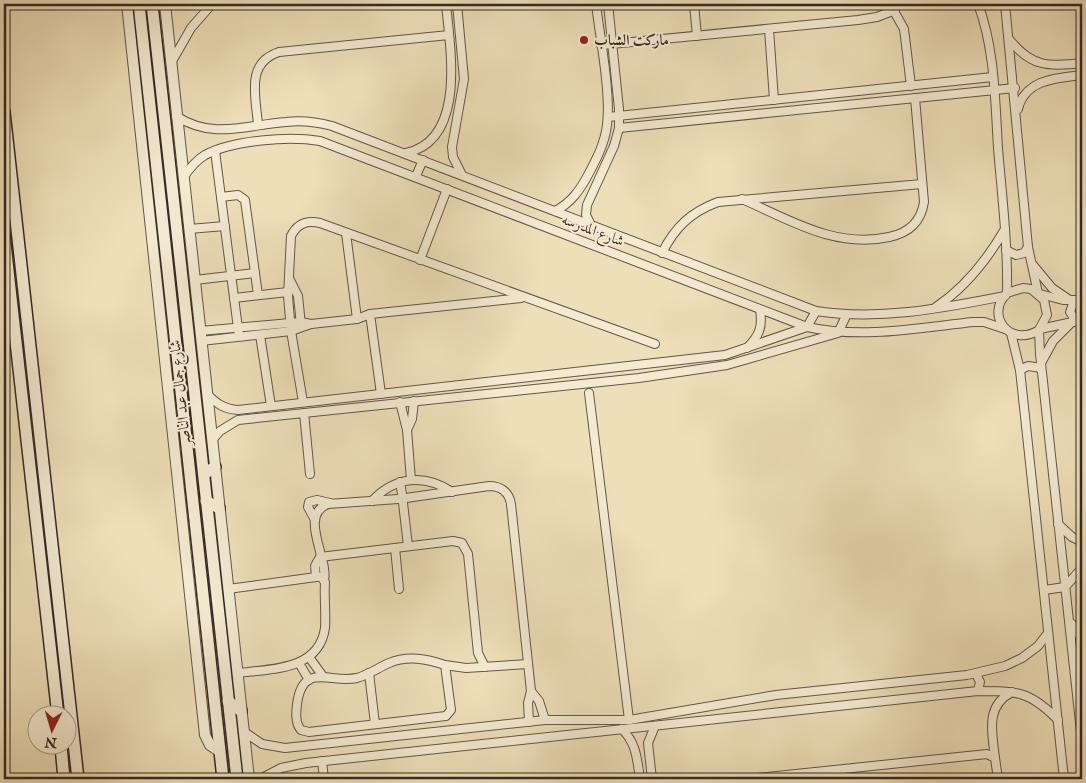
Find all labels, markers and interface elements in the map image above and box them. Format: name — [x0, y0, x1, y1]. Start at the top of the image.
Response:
place label: ماركت الشباب — [594, 31, 669, 50]
marker: ماركت الشباب — [578, 34, 590, 46]
street label: شارع المدرسه — [558, 210, 627, 254]
street label: شارع جمال عبد الناصر — [165, 339, 199, 449]
north arrow — [28, 706, 78, 756]
text: N — [44, 732, 59, 752]

